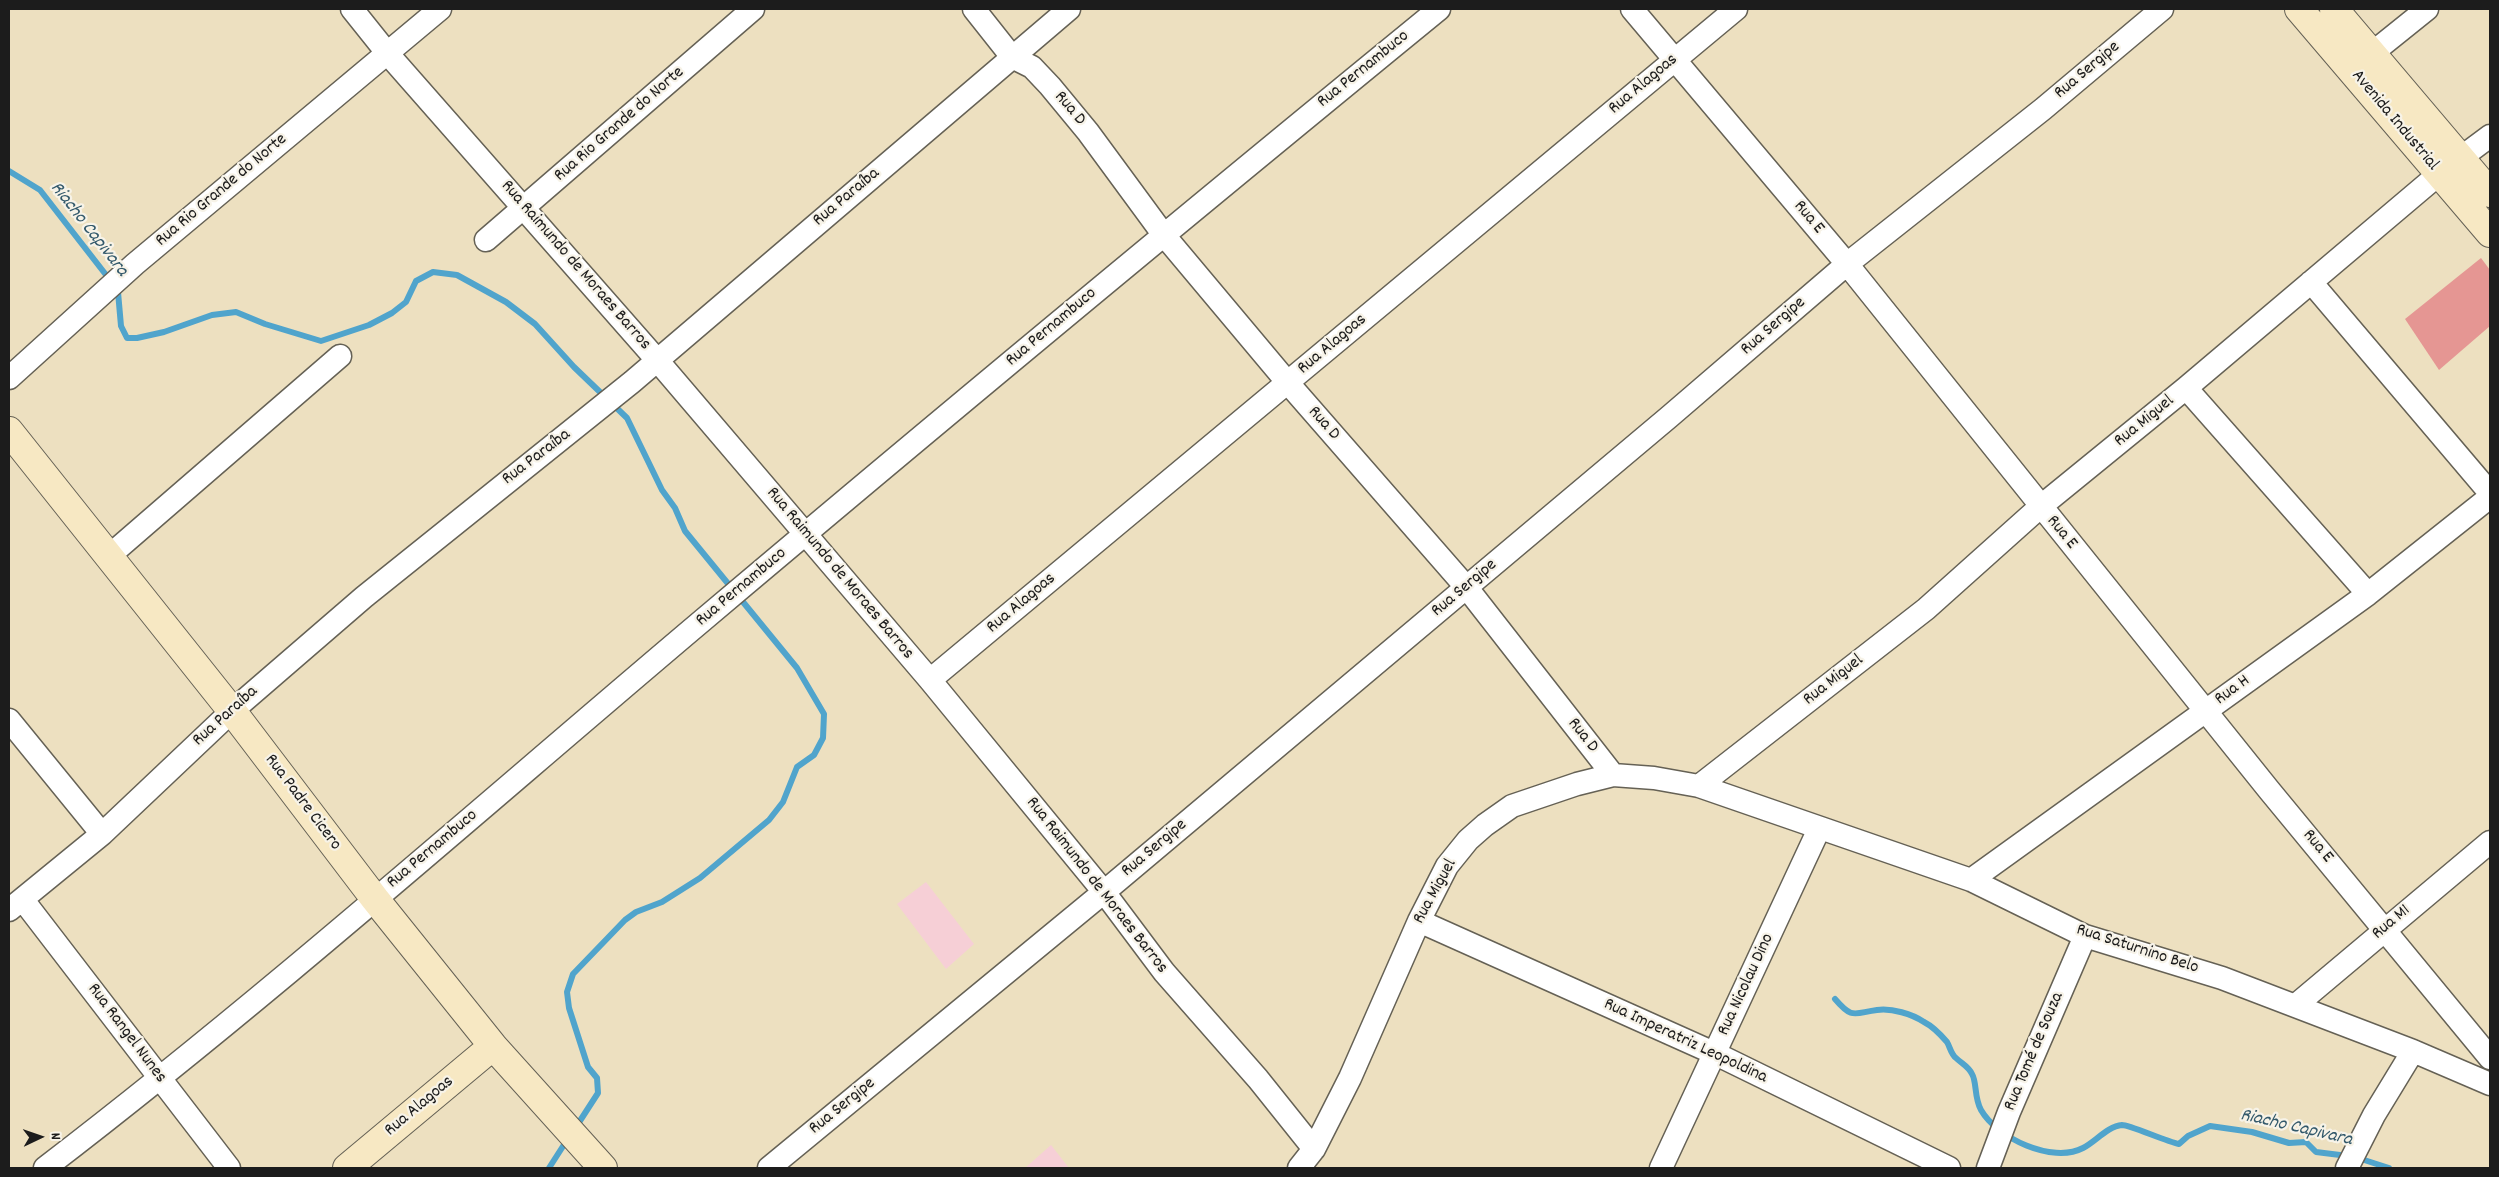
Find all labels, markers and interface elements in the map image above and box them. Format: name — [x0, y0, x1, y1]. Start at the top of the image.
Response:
street label: Rua Pernambuco — [1314, 26, 1414, 114]
street label: Rua Sergipe — [2051, 37, 2125, 105]
street label: Rua Alagoas — [1605, 50, 1683, 120]
street label: Rua Rio Grande do Norte — [551, 63, 689, 187]
street label: Avenida Industrial — [2346, 66, 2442, 176]
street label: Rua D — [1048, 87, 1090, 131]
street label: Rua Rio Grande do Norte — [152, 130, 292, 252]
street label: Rua Paraíba — [809, 164, 885, 232]
street label: Rua Raimundo de Moraes Barros — [495, 177, 655, 355]
water label: Riacho Capivara — [44, 178, 132, 282]
street label: Rua E — [1788, 197, 1828, 239]
street label: Rua Pernambuco — [1002, 284, 1102, 372]
street label: Rua Sergipe — [1737, 293, 1811, 361]
street label: Rua Alagoas — [1294, 310, 1372, 380]
street label: Rua Miguel — [2111, 391, 2179, 453]
street label: Rua D — [1302, 402, 1344, 446]
street label: Rua Paraíba — [498, 425, 576, 491]
street label: Rua Raimundo de Moraes Barros — [761, 483, 917, 665]
street label: Rua E — [2041, 512, 2081, 554]
street label: Rua Pernambuco — [692, 544, 792, 632]
street label: Rua Sergipe — [1428, 555, 1502, 623]
street label: Rua Alagoas — [983, 569, 1061, 639]
street label: Rua Miguel — [1799, 651, 1869, 711]
street label: Rua H — [2211, 671, 2255, 711]
street label: Rua Paraíba — [189, 682, 263, 752]
street label: Rua D — [1562, 714, 1602, 758]
street label: Rua Padre Cicero — [259, 751, 345, 855]
street label: Rua Raimundo de Moraes Barros — [1020, 793, 1172, 979]
street label: Rua Pernambuco — [383, 806, 483, 894]
street label: Rua Sergipe — [1118, 815, 1192, 883]
street label: Rua E — [2297, 826, 2337, 868]
street label: Rua Miguel — [1409, 856, 1463, 928]
street label: Rua M1 — [2368, 901, 2416, 945]
street label: Rua Saturnino Belo — [2073, 920, 2201, 980]
street label: Rua Nicolau Dino — [1714, 931, 1780, 1039]
street label: Rua Rangel Nunes — [81, 980, 171, 1088]
street label: Rua Tomé de Souza — [2000, 990, 2070, 1114]
street label: Rua Imperatriz Leopoldina — [1600, 995, 1770, 1089]
street label: Rua Alagoas — [381, 1072, 459, 1142]
street label: Rua Sergipe — [805, 1074, 881, 1140]
water label: Riacho Capivara — [2238, 1105, 2354, 1153]
north arrow — [15, 1112, 65, 1162]
text: N — [45, 1132, 65, 1140]

